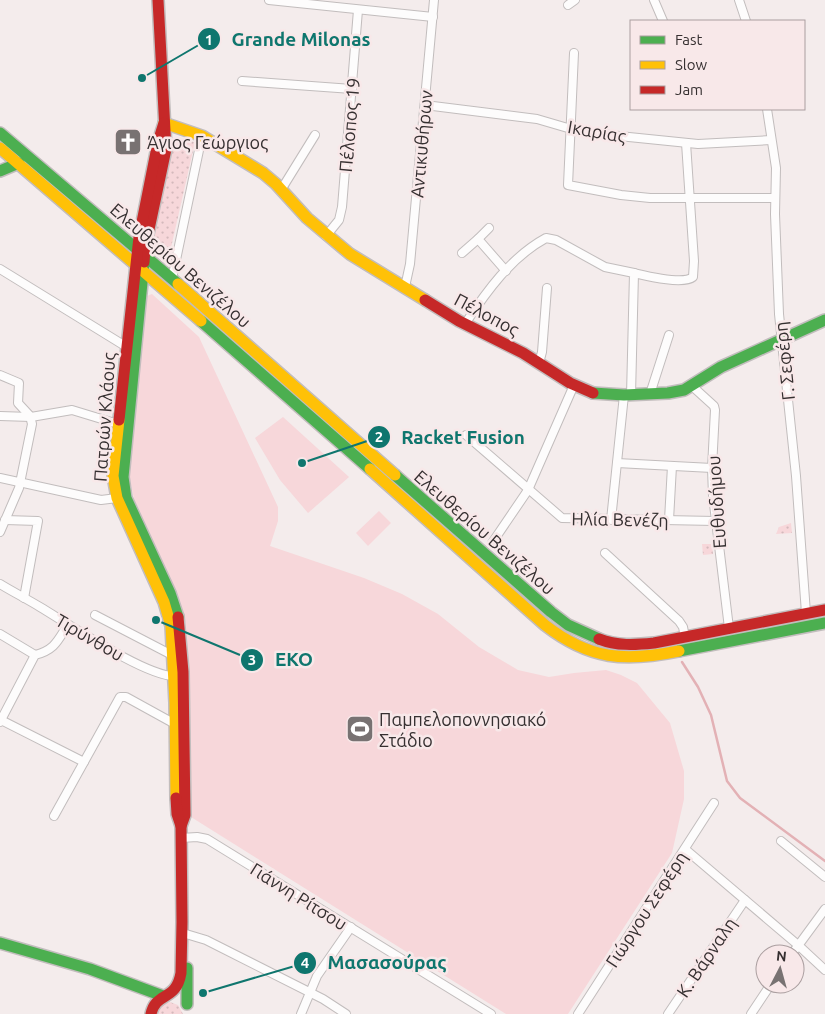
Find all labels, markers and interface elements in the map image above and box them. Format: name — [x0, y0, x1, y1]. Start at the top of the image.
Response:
legend — [630, 20, 805, 110]
callout: Grande Milonas — [197, 22, 381, 56]
text: Grande Milonas — [232, 28, 370, 50]
text: 1 — [205, 31, 213, 48]
text: Fast — [675, 31, 703, 48]
text: Slow — [675, 56, 708, 73]
street label: Πέλοπος 19 — [335, 77, 364, 173]
text: Jam — [675, 81, 703, 98]
street label: Αντικυθήρων — [406, 89, 436, 199]
street label: Ικαρίας — [566, 116, 628, 147]
church icon: Άγιος Γεώργιος — [113, 127, 143, 157]
place label: Άγιος Γεώργιος — [147, 132, 268, 153]
street label: Ελευθερίου Βενιζέλου — [106, 199, 255, 332]
street label: Πέλοπος — [451, 289, 523, 340]
street label: Γ. Σεφέρη — [770, 321, 798, 401]
street label: Πατρών Κλάους — [89, 352, 119, 482]
callout: Racket Fusion — [366, 420, 535, 454]
text: Racket Fusion — [401, 426, 525, 448]
text: 2 — [375, 428, 383, 445]
street label: Ευθυδήμου — [703, 455, 729, 549]
street label: Ελευθερίου Βενιζέλου — [410, 466, 559, 599]
street label: Ηλία Βενέζη — [571, 508, 669, 531]
street label: Τιρύνθου — [53, 610, 127, 664]
callout: EKO — [240, 643, 323, 677]
text: EKO — [275, 648, 313, 670]
text: 3 — [248, 651, 256, 668]
place label: Παμπελοποννησιακό Στάδιο — [379, 709, 546, 750]
sports icon: Παμπελοποννησιακό Στάδιο — [345, 714, 375, 744]
street label: Γιώργου Σεφέρη — [601, 847, 691, 971]
street label: Γιάννη Ρίτσου — [247, 858, 351, 934]
street label: Κ. Βάρναλη — [672, 913, 740, 1001]
north arrow — [755, 944, 805, 994]
callout: Μασασούρας — [292, 946, 457, 980]
text: N — [775, 948, 787, 965]
text: Μασασούρας — [327, 951, 447, 973]
text: 4 — [301, 954, 309, 971]

